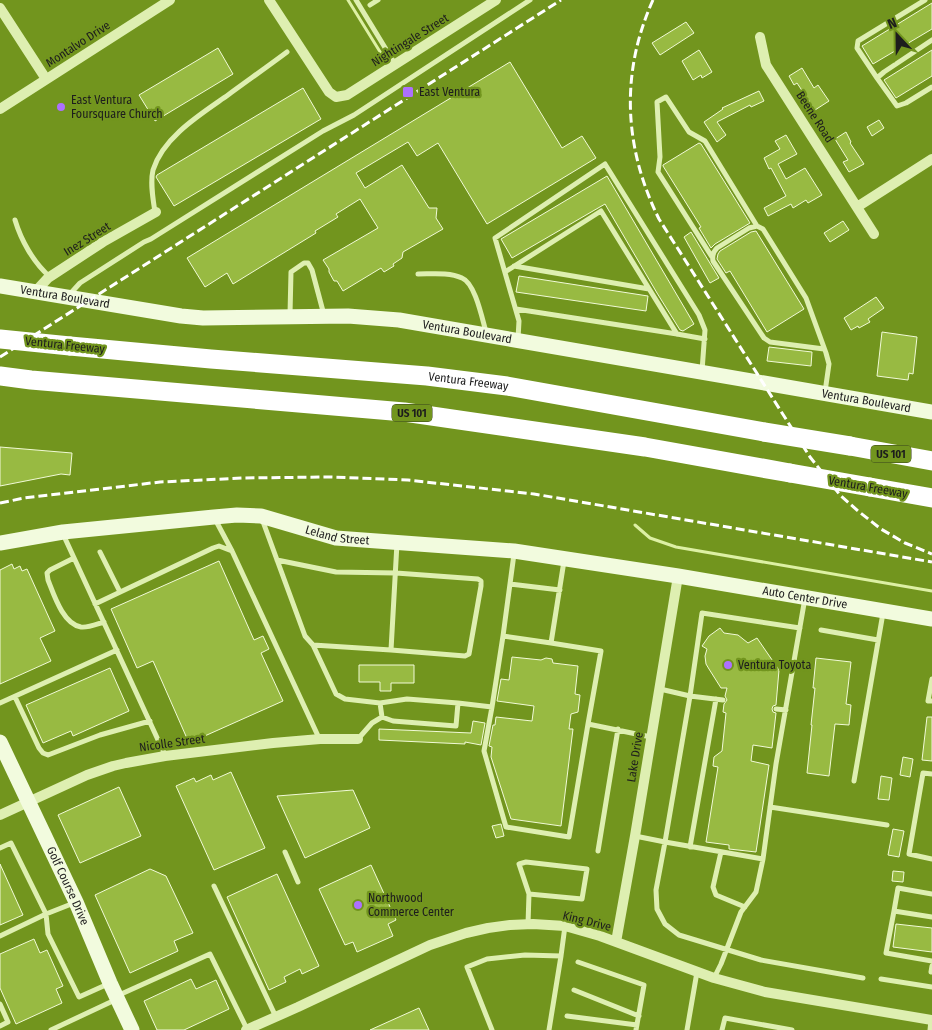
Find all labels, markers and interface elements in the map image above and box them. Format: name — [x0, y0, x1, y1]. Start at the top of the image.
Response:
north arrow — [872, 10, 922, 60]
street label: Nightingale Street — [369, 11, 451, 69]
text: N — [885, 14, 899, 33]
street label: Montalvo Drive — [43, 18, 113, 70]
marker: East Ventura — [401, 85, 415, 99]
place label: East Ventura — [419, 85, 480, 99]
street label: Beene Road — [793, 89, 837, 145]
place label: East Ventura Foursquare Church — [71, 93, 163, 121]
marker: East Ventura Foursquare Church — [55, 101, 67, 113]
street label: Inez Street — [61, 219, 113, 259]
street label: Ventura Boulevard — [19, 282, 111, 311]
street label: Ventura Boulevard — [422, 317, 513, 346]
street label: Ventura Freeway — [24, 334, 106, 356]
street label: Ventura Freeway — [428, 369, 510, 393]
street label: Ventura Boulevard — [821, 386, 912, 415]
road number: US 101 — [392, 404, 432, 422]
road number: US 101 — [871, 446, 911, 462]
street label: Ventura Freeway — [827, 473, 909, 501]
street label: Leland Street — [304, 522, 370, 547]
street label: Auto Center Drive — [761, 583, 848, 612]
place label: Ventura Toyota — [738, 658, 811, 672]
marker: Ventura Toyota — [722, 659, 734, 671]
street label: Nicolle Street — [138, 731, 206, 755]
street label: Lake Drive — [624, 731, 646, 783]
street label: Golf Course Drive — [44, 844, 92, 927]
place label: Northwood Commerce Center — [368, 891, 455, 919]
marker: Northwood Commerce Center — [352, 899, 364, 911]
street label: King Drive — [561, 908, 613, 934]

